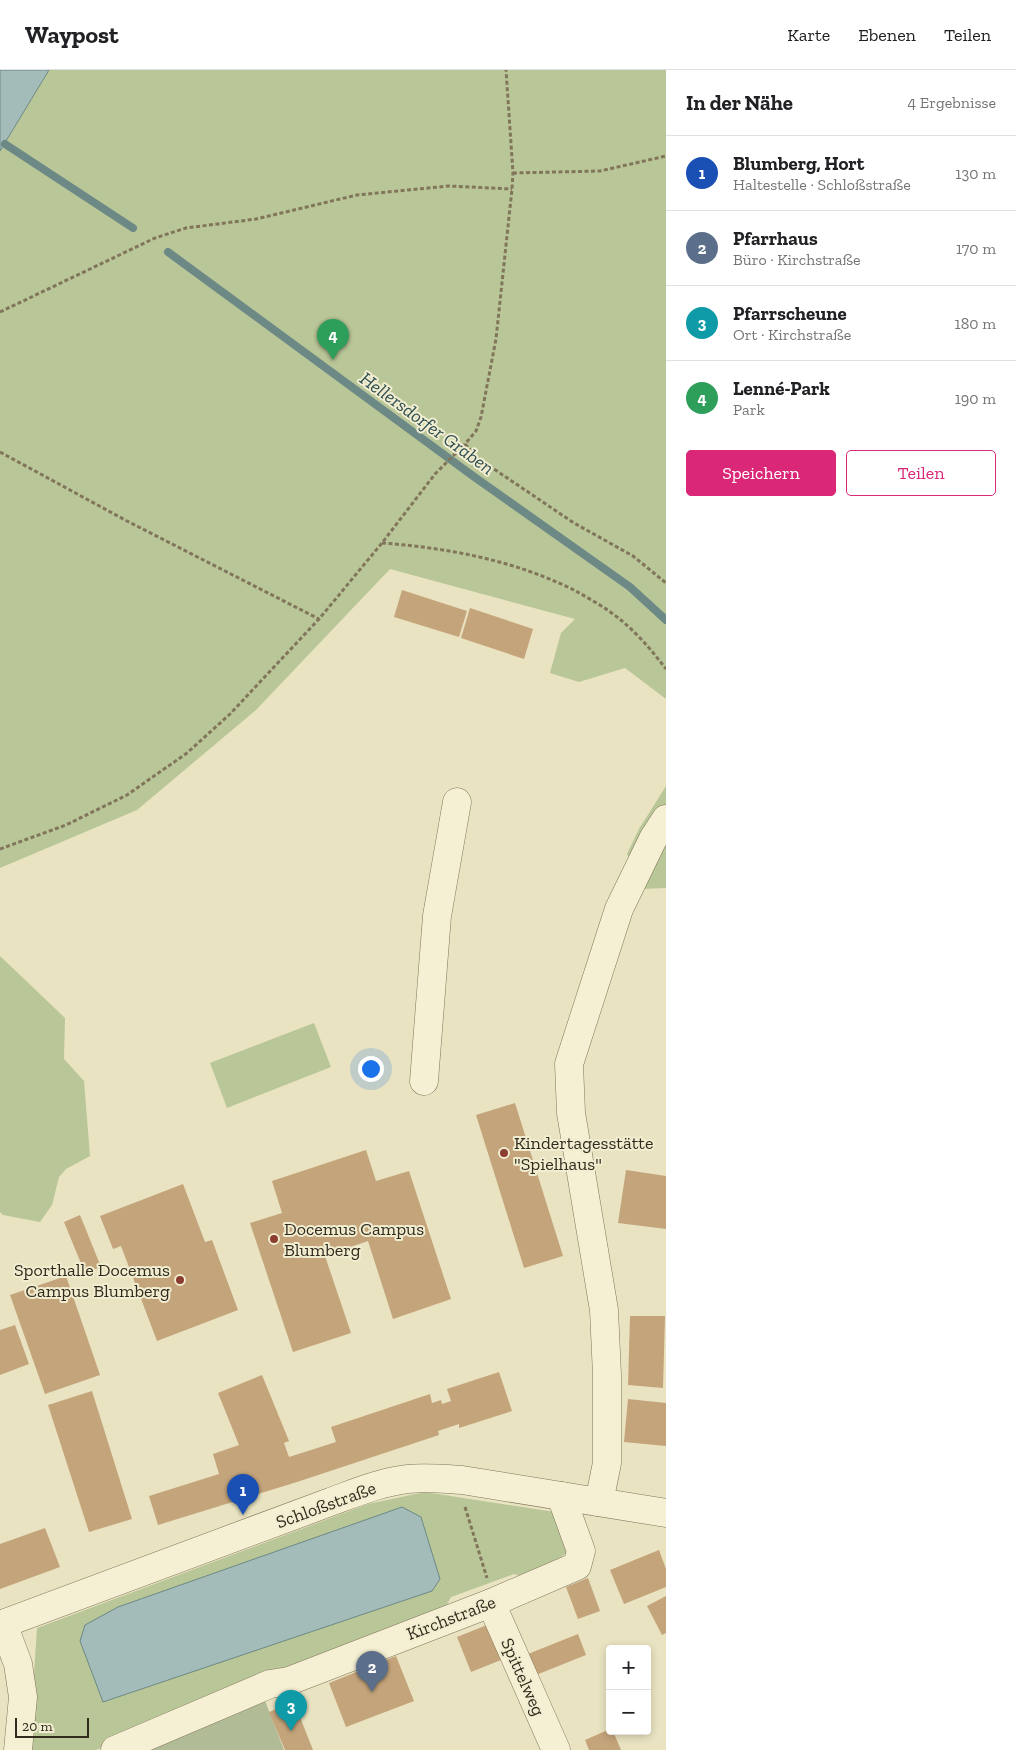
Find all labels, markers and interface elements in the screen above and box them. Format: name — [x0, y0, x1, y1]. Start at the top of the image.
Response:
text: Waypost — [25, 20, 119, 49]
text: Karte — [787, 24, 830, 46]
text: Ebenen — [858, 24, 916, 46]
text: Teilen — [944, 24, 991, 46]
text: In der Nähe — [686, 90, 793, 115]
text: 4 Ergebnisse — [908, 93, 996, 112]
text: Blumberg, Hort — [733, 152, 864, 175]
text: 1 — [699, 164, 705, 183]
text: 130 m — [955, 164, 996, 183]
text: Haltestelle · Schloßstraße — [733, 175, 911, 194]
text: Pfarrhaus — [733, 227, 818, 250]
text: 2 — [698, 239, 706, 258]
text: 170 m — [956, 239, 996, 258]
text: Büro · Kirchstraße — [733, 250, 861, 269]
text: Pfarrscheune — [733, 302, 847, 325]
text: 3 — [698, 314, 706, 333]
text: 180 m — [955, 314, 996, 333]
pin: 4 — [317, 319, 349, 360]
text: Ort · Kirchstraße — [733, 325, 851, 344]
water label: Hellersdorfer Graben — [356, 367, 499, 479]
text: Lenné-Park — [733, 377, 830, 400]
text: 4 — [697, 389, 707, 408]
text: 190 m — [955, 389, 996, 408]
text: Park — [733, 400, 765, 419]
button: Speichern — [686, 450, 836, 496]
button: Teilen — [846, 450, 996, 496]
your location — [358, 1056, 384, 1082]
place label: Kindertagesstätte "Spielhaus" — [514, 1132, 653, 1175]
marker: Kindertagesstätte "Spielhaus" — [498, 1147, 510, 1159]
place label: Docemus Campus Blumberg — [284, 1218, 424, 1261]
marker: Docemus Campus Blumberg — [268, 1233, 280, 1245]
place label: Sporthalle Docemus Campus Blumberg — [14, 1259, 170, 1302]
marker: Sporthalle Docemus Campus Blumberg — [174, 1274, 186, 1286]
pin: 1 — [227, 1474, 259, 1515]
street label: Schloßstraße — [273, 1477, 379, 1533]
street label: Kirchstraße — [403, 1591, 499, 1645]
street label: Spittelweg — [496, 1635, 550, 1719]
map controls — [606, 1645, 651, 1735]
button: + — [606, 1645, 651, 1690]
pin: 2 — [356, 1651, 388, 1692]
pin: 3 — [275, 1690, 307, 1731]
button: − — [606, 1690, 651, 1735]
scale bar — [15, 1715, 89, 1738]
text: 20 m — [22, 1718, 53, 1735]

